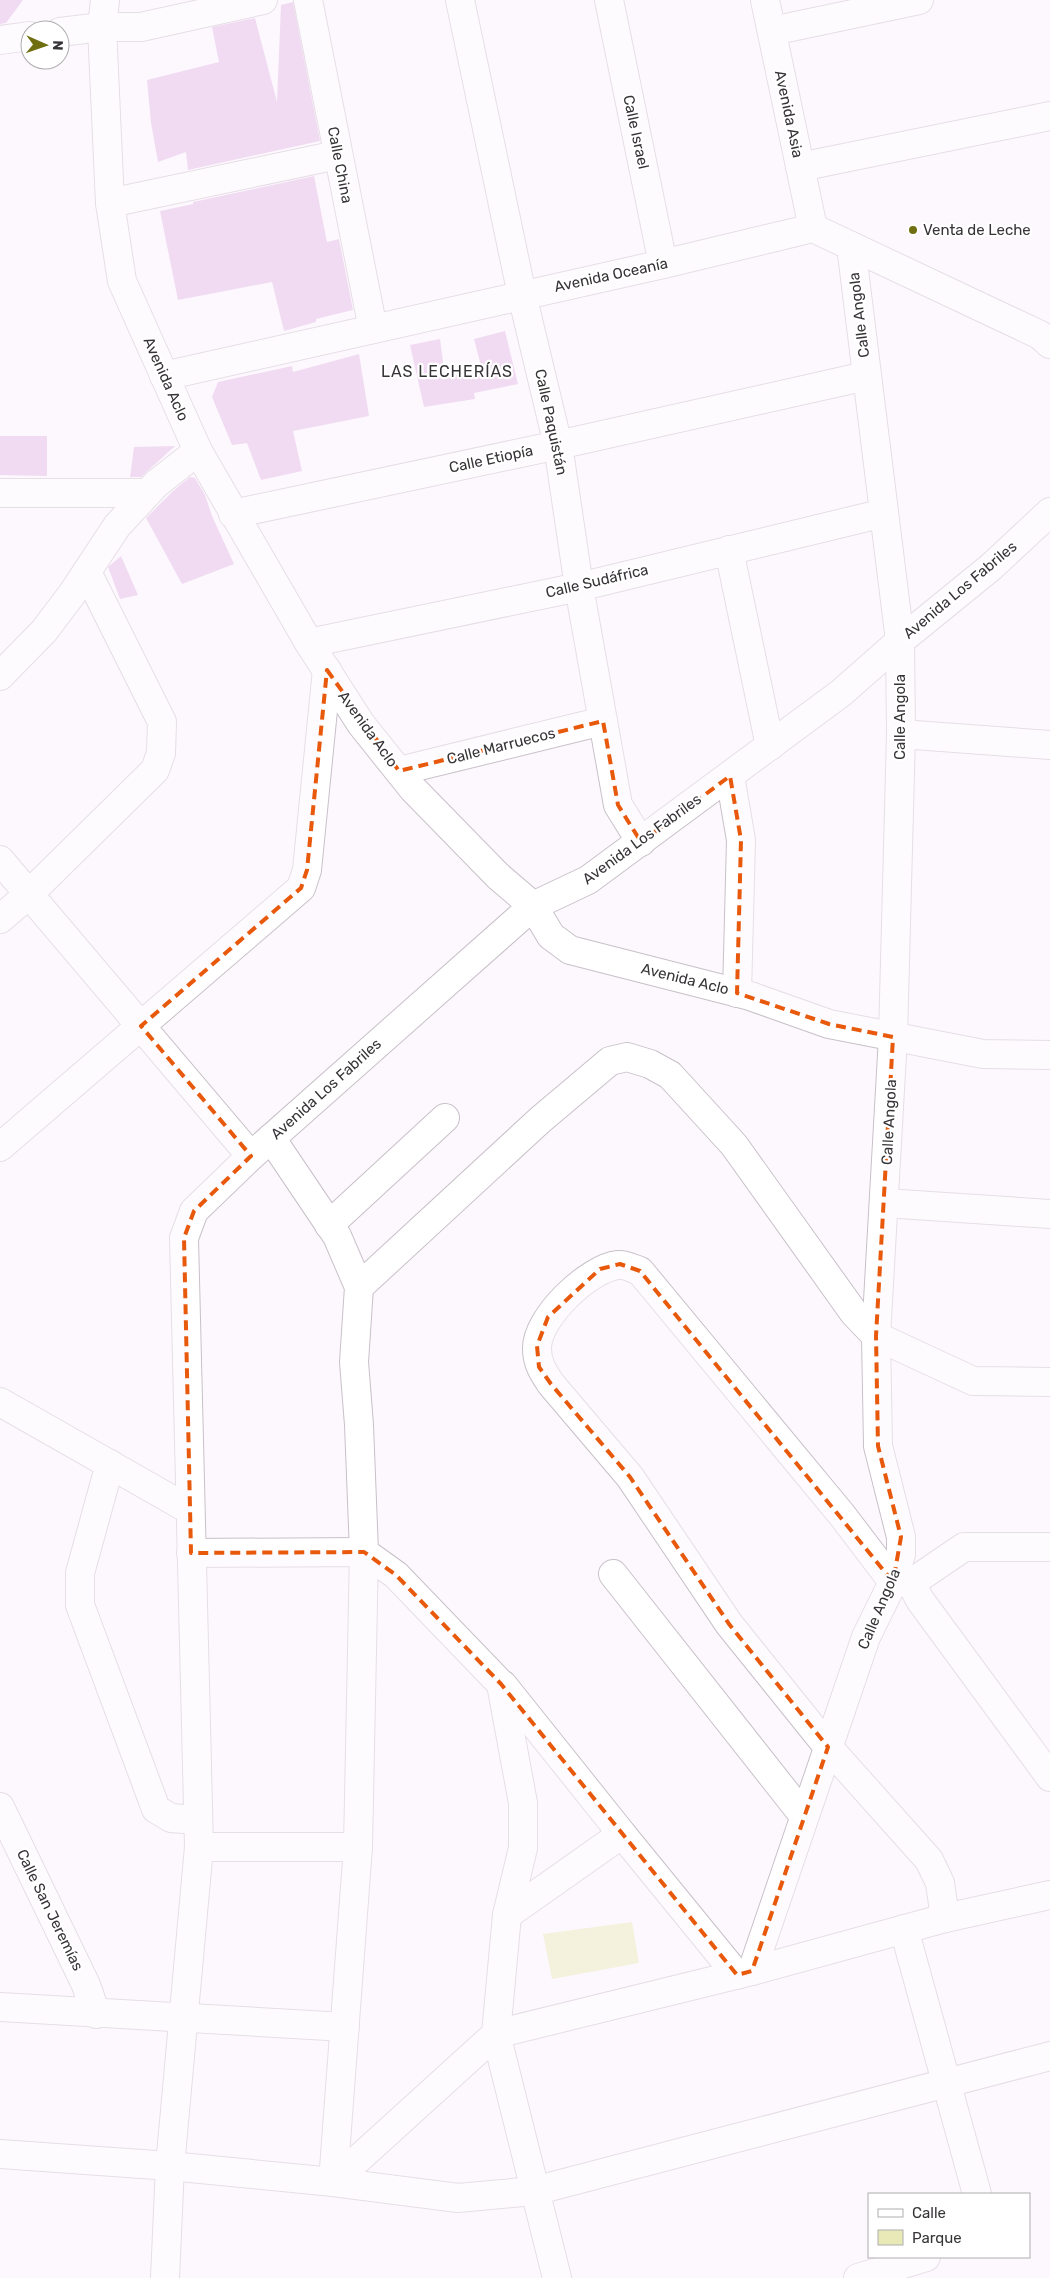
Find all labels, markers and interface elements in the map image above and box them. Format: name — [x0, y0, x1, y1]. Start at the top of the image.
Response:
north arrow — [20, 20, 70, 70]
text: N — [49, 40, 66, 51]
street label: Avenida Asia — [771, 69, 807, 159]
street label: Calle Israel — [619, 93, 653, 171]
street label: Calle China — [324, 125, 356, 205]
place label: Venta de Leche — [923, 221, 1031, 239]
marker: Venta de Leche — [907, 224, 919, 236]
street label: Avenida Oceanía — [553, 254, 669, 296]
street label: Calle Angola — [845, 271, 873, 359]
street label: Avenida Aclo — [140, 334, 192, 424]
district label: LAS LECHERÍAS — [381, 362, 513, 381]
street label: Calle Paquistán — [531, 367, 571, 477]
street label: Calle Etiopía — [447, 441, 535, 477]
street label: Avenida Los Fabriles — [900, 537, 1021, 643]
street label: Calle Sudáfrica — [544, 560, 650, 602]
street label: Calle Angola — [891, 674, 909, 760]
street label: Avenida Aclo — [334, 687, 402, 771]
street label: Calle Marruecos — [445, 724, 557, 768]
street label: Avenida Los Fabriles — [579, 790, 705, 888]
street label: Avenida Aclo — [639, 959, 731, 999]
street label: Avenida Los Fabriles — [267, 1034, 385, 1143]
street label: Calle Angola — [878, 1079, 900, 1165]
street label: Calle Angola — [854, 1566, 904, 1652]
street label: Calle San Jeremías — [13, 1846, 87, 1974]
legend — [868, 2193, 1030, 2258]
text: Calle — [912, 2204, 946, 2222]
text: Parque — [912, 2229, 962, 2247]

